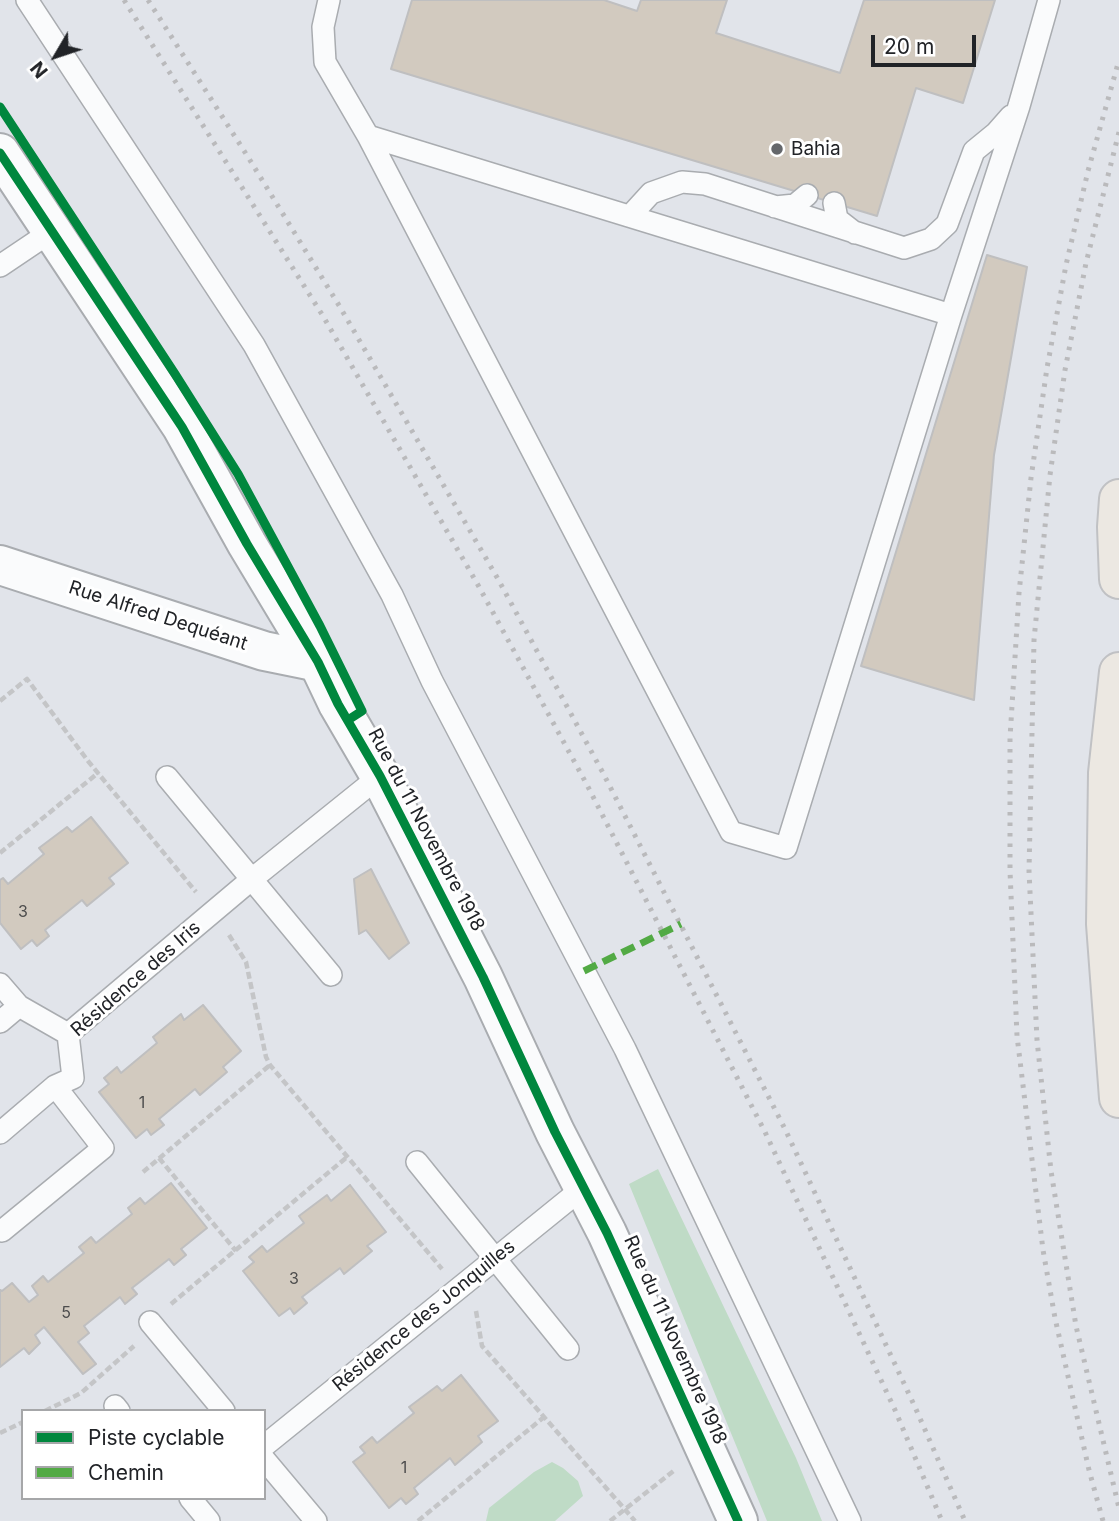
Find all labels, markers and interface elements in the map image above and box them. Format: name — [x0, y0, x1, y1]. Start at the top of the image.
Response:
north arrow — [21, 21, 91, 91]
scale bar — [874, 21, 979, 65]
text: 20 m — [884, 34, 934, 59]
text: N — [26, 57, 53, 82]
place label: Bahia — [791, 138, 841, 160]
marker: Bahia — [769, 141, 785, 157]
street label: Rue Alfred Dequéant — [66, 576, 250, 656]
street label: Rue du 11 Novembre 1918 — [363, 725, 489, 935]
house number: 3 — [18, 902, 28, 922]
street label: Résidence des Iris — [67, 917, 205, 1041]
house number: 1 — [139, 1093, 145, 1113]
street label: Rue du 11 Novembre 1918 — [619, 1232, 731, 1448]
street label: Résidence des Jonquilles — [328, 1235, 520, 1397]
house number: 3 — [289, 1269, 299, 1289]
house number: 5 — [61, 1303, 71, 1323]
legend — [21, 1409, 266, 1500]
text: Piste cyclable — [88, 1425, 224, 1450]
house number: 1 — [401, 1458, 407, 1478]
text: Chemin — [88, 1460, 164, 1485]

